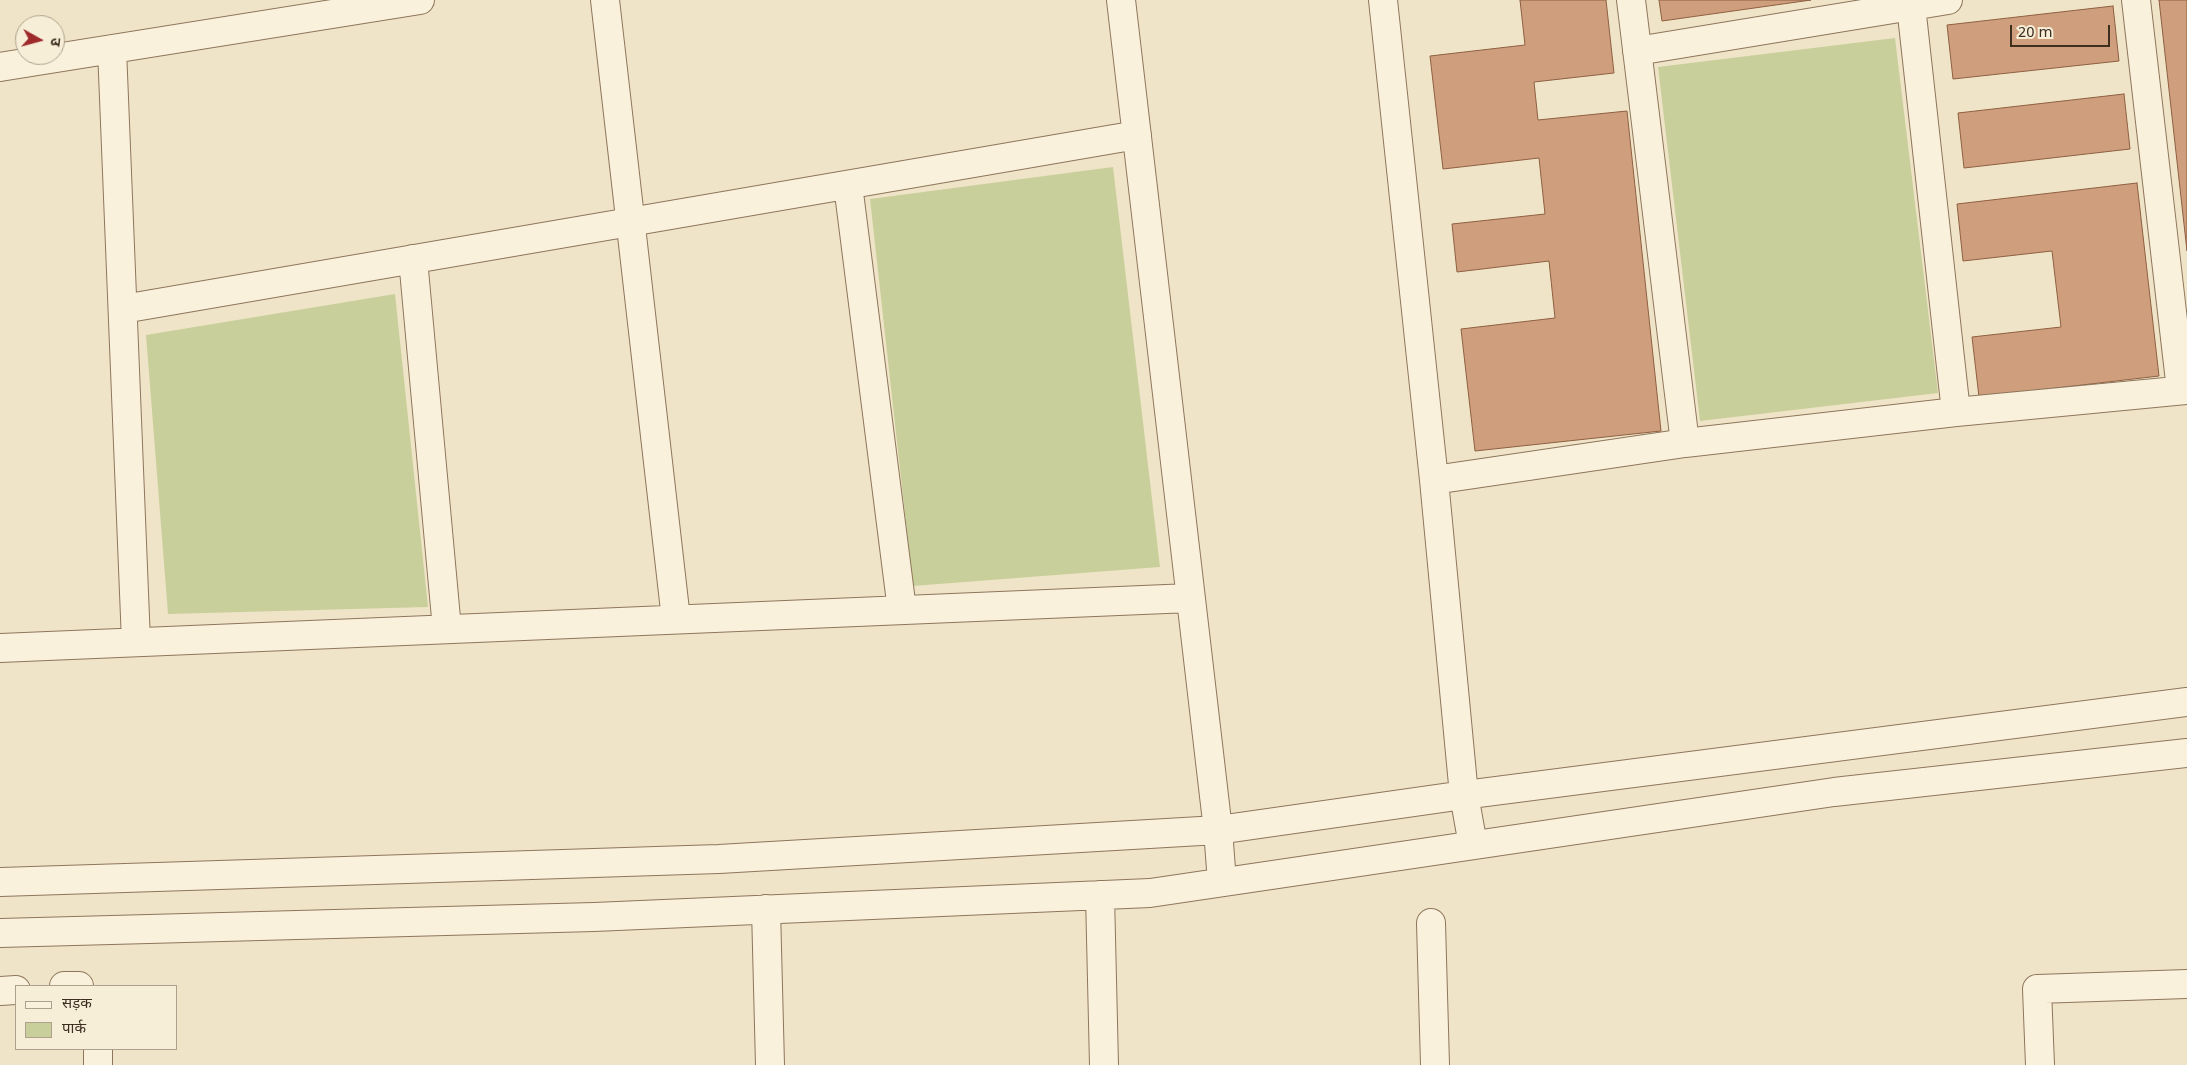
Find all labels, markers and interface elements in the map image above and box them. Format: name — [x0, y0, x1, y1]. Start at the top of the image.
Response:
north arrow — [15, 15, 65, 65]
scale bar — [2012, 15, 2112, 47]
text: 20 m — [2018, 24, 2052, 43]
text: उ — [44, 37, 64, 47]
legend — [15, 985, 178, 1050]
text: सड़क — [62, 995, 92, 1014]
text: पार्क — [62, 1020, 86, 1039]

